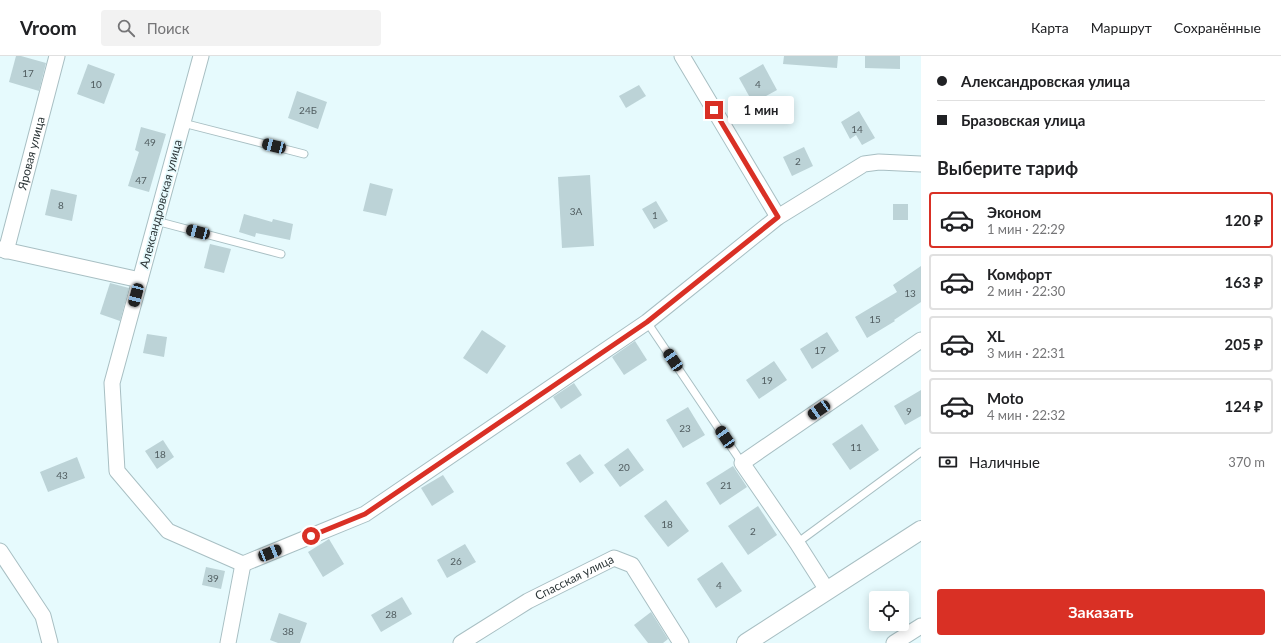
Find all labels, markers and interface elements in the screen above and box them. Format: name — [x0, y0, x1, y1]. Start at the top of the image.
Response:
search box — [101, 10, 381, 46]
text: Vroom — [20, 16, 77, 39]
icon: search — [115, 17, 137, 39]
text: Поиск — [147, 19, 190, 37]
text: Карта — [1031, 19, 1069, 36]
text: Маршрут — [1091, 19, 1152, 36]
text: Сохранённые — [1174, 19, 1261, 36]
house number: 17 — [22, 67, 34, 79]
text: Александровская улица — [961, 72, 1130, 90]
house number: 10 — [90, 78, 102, 90]
house number: 4 — [755, 78, 761, 90]
callout: 1 мин — [728, 96, 794, 124]
route end — [705, 101, 723, 119]
text: 1 мин — [744, 102, 779, 118]
house number: 24Б — [299, 104, 317, 116]
text: Бразовская улица — [961, 111, 1085, 129]
street label: Яровая улица — [14, 115, 48, 192]
house number: 14 — [851, 123, 863, 135]
house number: 49 — [144, 136, 156, 148]
car — [261, 137, 287, 155]
street label: Александровская улица — [136, 138, 185, 270]
house number: 2 — [795, 155, 801, 167]
text: Выберите тариф — [937, 157, 1078, 179]
house number: 47 — [135, 174, 147, 186]
house number: 8 — [58, 199, 64, 211]
icon: car — [939, 202, 975, 238]
text: Эконом — [987, 203, 1041, 221]
house number: 3А — [570, 205, 583, 217]
house number: 1 — [652, 209, 658, 221]
text: 120 ₽ — [1225, 211, 1263, 229]
text: 1 мин · 22:29 — [987, 221, 1065, 237]
car — [185, 223, 211, 241]
icon: car — [939, 264, 975, 300]
text: Комфорт — [987, 265, 1052, 283]
text: 163 ₽ — [1225, 273, 1263, 291]
car — [127, 282, 145, 308]
text: 2 мин · 22:30 — [987, 283, 1065, 299]
house number: 13 — [904, 287, 916, 299]
house number: 15 — [869, 313, 881, 325]
icon: car — [939, 326, 975, 362]
text: XL — [987, 327, 1005, 345]
text: 205 ₽ — [1225, 335, 1263, 353]
house number: 17 — [814, 344, 826, 356]
text: 3 мин · 22:31 — [987, 345, 1065, 361]
car — [661, 347, 685, 373]
house number: 19 — [761, 374, 773, 386]
icon: car — [939, 388, 975, 424]
text: Moto — [987, 389, 1024, 407]
text: 124 ₽ — [1225, 397, 1263, 415]
car — [806, 398, 832, 422]
house number: 9 — [906, 405, 912, 417]
text: 4 мин · 22:32 — [987, 407, 1065, 423]
house number: 23 — [679, 422, 691, 434]
car — [713, 424, 737, 450]
house number: 11 — [850, 441, 862, 453]
house number: 18 — [154, 448, 166, 460]
icon: cash — [937, 451, 959, 473]
text: Наличные — [969, 453, 1040, 471]
text: 370 m — [1228, 454, 1265, 470]
house number: 20 — [618, 461, 630, 473]
house number: 43 — [56, 469, 68, 481]
house number: 21 — [720, 479, 732, 491]
house number: 18 — [661, 518, 673, 530]
house number: 2 — [750, 525, 756, 537]
route start — [302, 527, 320, 545]
car — [257, 543, 283, 563]
street label: Спасская улица — [532, 551, 616, 603]
house number: 26 — [450, 555, 462, 567]
house number: 39 — [207, 572, 219, 584]
house number: 4 — [716, 579, 722, 591]
button: Заказать — [937, 589, 1265, 635]
map controls — [869, 591, 909, 631]
button: locate — [869, 591, 909, 631]
house number: 28 — [385, 608, 397, 620]
house number: 38 — [282, 625, 294, 637]

